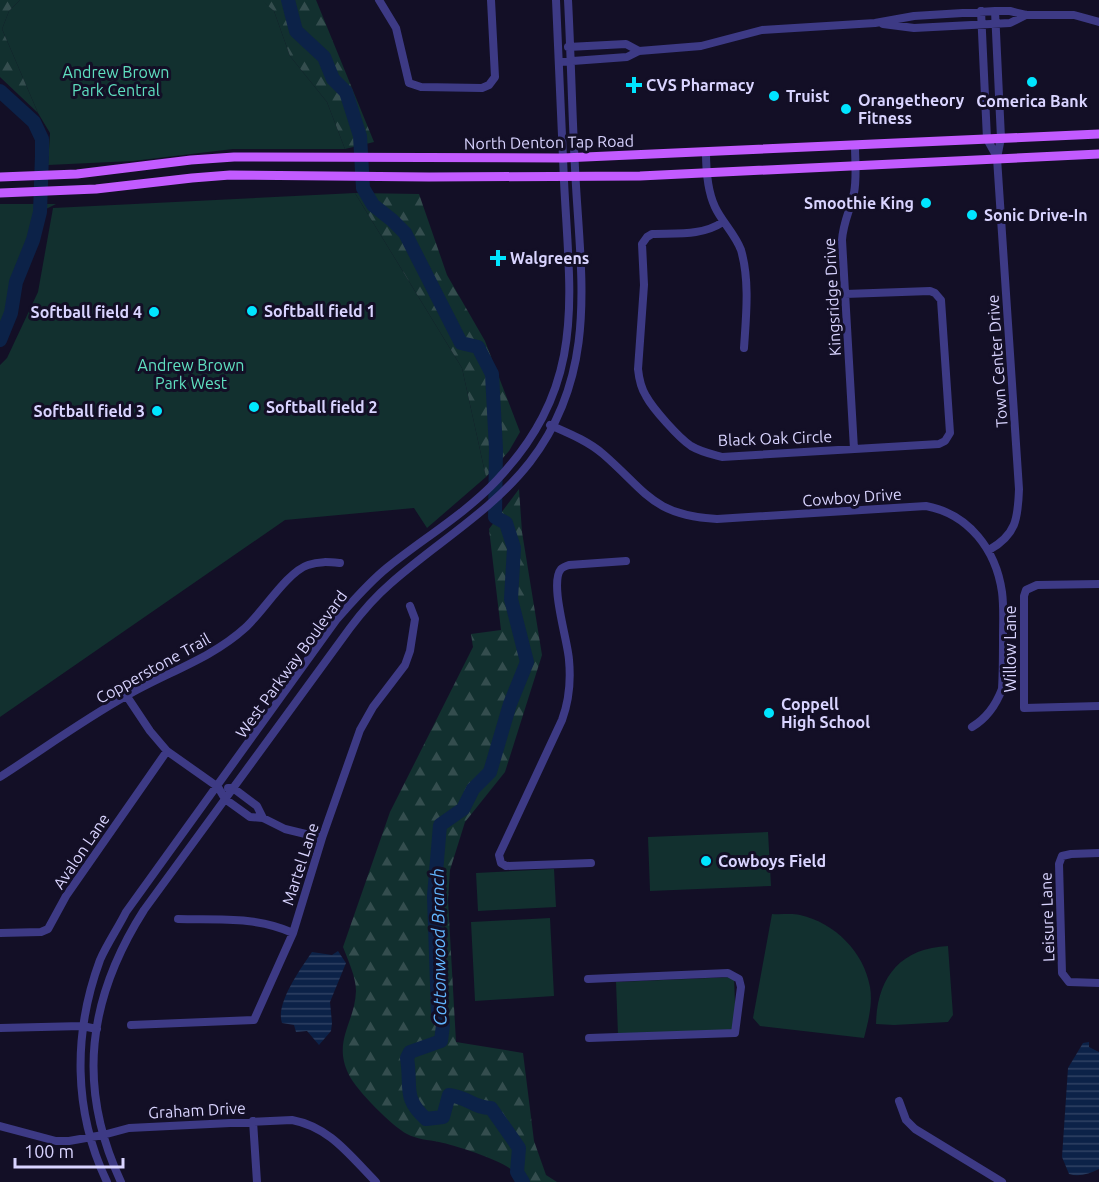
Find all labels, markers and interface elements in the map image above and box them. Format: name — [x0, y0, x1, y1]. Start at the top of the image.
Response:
park label: Andrew Brown Park Central — [63, 63, 169, 99]
marker: Comerica Bank — [1025, 75, 1039, 89]
place label: CVS Pharmacy — [646, 76, 755, 94]
marker: CVS Pharmacy — [627, 78, 641, 92]
place label: Truist — [786, 87, 830, 105]
marker: Truist — [767, 89, 781, 103]
place label: Orangetheory Fitness — [858, 91, 965, 127]
place label: Comerica Bank — [976, 92, 1088, 110]
marker: Orangetheory Fitness — [839, 102, 853, 116]
street label: North Denton Tap Road — [464, 132, 634, 152]
place label: Smoothie King — [804, 194, 914, 212]
marker: Smoothie King — [919, 196, 933, 210]
place label: Sonic Drive-In — [984, 206, 1088, 224]
marker: Sonic Drive-In — [965, 208, 979, 222]
street label: Kingsridge Drive — [820, 238, 844, 356]
place label: Walgreens — [510, 249, 589, 267]
marker: Walgreens — [491, 251, 505, 265]
street label: Town Center Drive — [983, 294, 1011, 428]
place label: Softball field 1 — [264, 302, 375, 320]
place label: Softball field 4 — [31, 303, 142, 321]
marker: Softball field 1 — [245, 304, 259, 318]
marker: Softball field 4 — [147, 305, 161, 319]
park label: Andrew Brown Park West — [138, 356, 244, 392]
place label: Softball field 2 — [266, 398, 377, 416]
marker: Softball field 2 — [247, 400, 261, 414]
place label: Softball field 3 — [34, 402, 145, 420]
marker: Softball field 3 — [150, 404, 164, 418]
street label: Black Oak Circle — [718, 427, 832, 449]
street label: Cowboy Drive — [802, 485, 902, 509]
street label: West Parkway Boulevard — [232, 587, 350, 741]
street label: Willow Lane — [1001, 605, 1019, 693]
street label: Copperstone Trail — [93, 629, 213, 707]
place label: Coppell High School — [781, 695, 870, 731]
marker: Coppell High School — [762, 706, 776, 720]
street label: Avalon Lane — [49, 810, 113, 892]
street label: Martel Lane — [278, 821, 322, 907]
place label: Cowboys Field — [718, 852, 826, 870]
marker: Cowboys Field — [699, 854, 713, 868]
water label: Cottonwood Branch — [427, 868, 449, 1026]
street label: Leisure Lane — [1036, 872, 1058, 962]
street label: Graham Drive — [148, 1098, 246, 1122]
scale bar — [15, 1131, 123, 1169]
text: 100 m — [24, 1141, 74, 1161]

